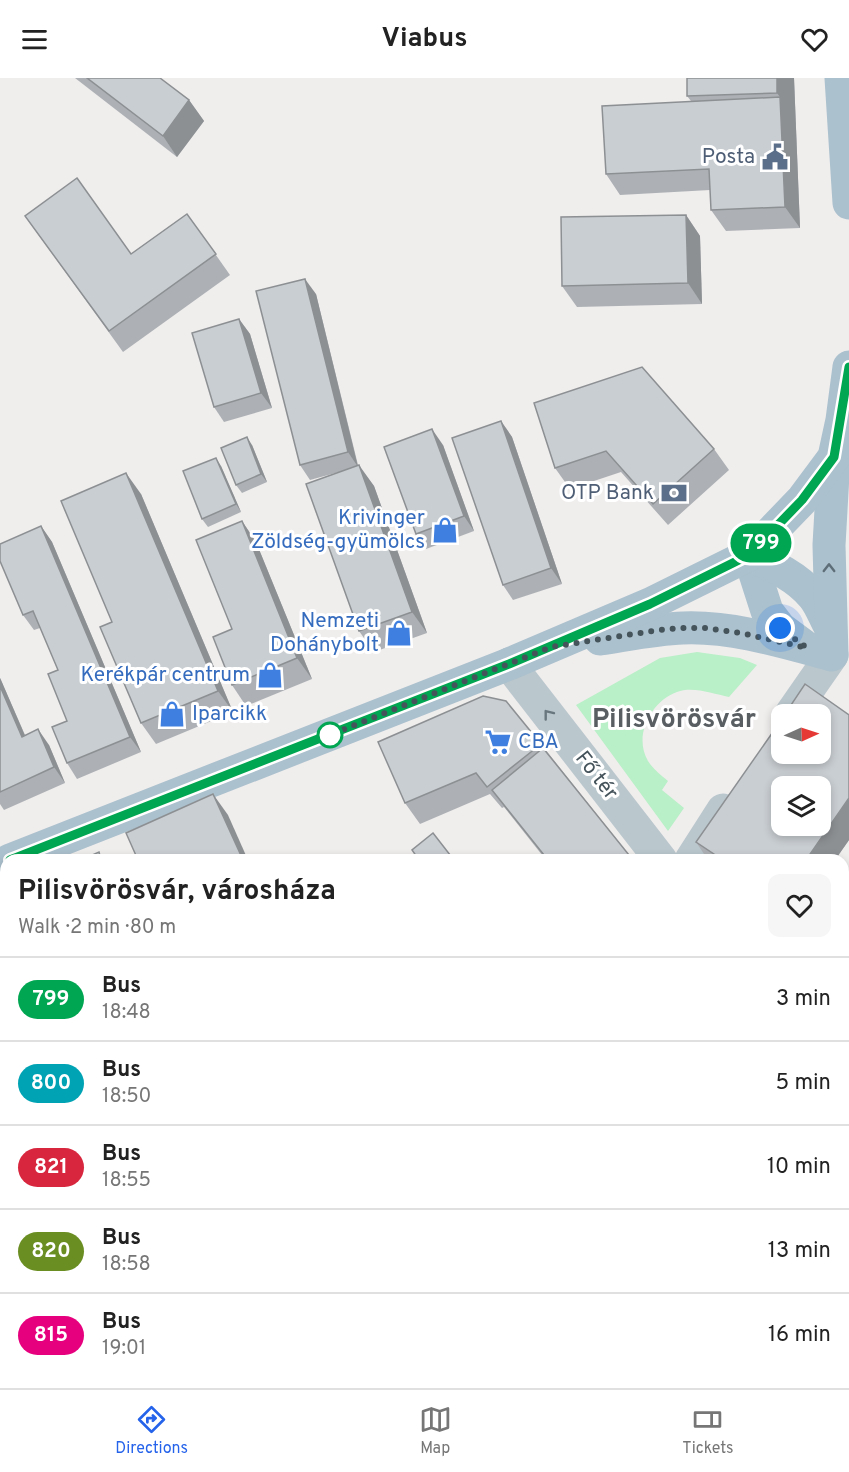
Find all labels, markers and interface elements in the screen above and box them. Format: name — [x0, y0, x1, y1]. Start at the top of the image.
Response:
text: Viabus — [382, 22, 467, 56]
icon: menu — [18, 23, 51, 56]
icon: heart — [798, 23, 831, 56]
public building icon: Posta — [760, 142, 790, 172]
place label: Posta — [702, 144, 755, 171]
bank icon: OTP Bank — [659, 478, 689, 508]
place label: OTP Bank — [561, 480, 654, 507]
place label: Krivinger Zöldség-gyümölcs — [251, 505, 425, 556]
shop icon: Krivinger Zöldség-gyümölcs — [430, 515, 460, 545]
line badge: 799 — [726, 524, 795, 562]
text: 799 — [742, 530, 780, 557]
one-way arrow — [823, 564, 835, 573]
place label: Nemzeti Dohánybolt — [270, 608, 379, 659]
your location — [765, 613, 795, 643]
shop icon: Nemzeti Dohánybolt — [384, 618, 414, 648]
shop icon: Kerékpár centrum — [255, 660, 285, 690]
place label: Kerékpár centrum — [80, 662, 250, 689]
shop icon: Iparcikk — [157, 699, 187, 729]
place label: Iparcikk — [192, 701, 267, 728]
district label: Pilisvörösvár — [592, 703, 756, 737]
north arrow — [771, 704, 831, 764]
map controls — [771, 704, 831, 836]
one-way arrow — [544, 709, 555, 720]
unlabelled marker — [317, 722, 343, 748]
supermarket icon: CBA — [483, 727, 513, 757]
place label: CBA — [518, 729, 559, 756]
street label: Fő tér — [568, 746, 624, 806]
button: layers — [771, 776, 831, 836]
text: Pilisvörösvár, városháza — [18, 874, 336, 910]
button: heart — [768, 874, 831, 937]
text: Walk · 2 min · 80 m — [18, 915, 176, 941]
text: Bus — [102, 973, 141, 1000]
text: 799 — [32, 986, 70, 1013]
text: 3 min — [776, 986, 831, 1013]
text: 18:48 — [102, 1000, 151, 1026]
text: Bus — [102, 1057, 141, 1084]
text: 800 — [31, 1070, 71, 1097]
text: 5 min — [776, 1070, 831, 1097]
text: 18:50 — [102, 1084, 151, 1110]
text: Bus — [102, 1141, 141, 1168]
text: 821 — [34, 1154, 68, 1181]
text: 10 min — [767, 1154, 831, 1181]
text: 18:55 — [102, 1168, 151, 1194]
text: Bus — [102, 1225, 141, 1252]
text: 820 — [31, 1238, 71, 1265]
text: 13 min — [768, 1238, 831, 1265]
text: 18:58 — [102, 1252, 151, 1278]
text: Bus — [102, 1309, 141, 1336]
text: 815 — [34, 1322, 68, 1349]
text: 16 min — [768, 1322, 831, 1349]
text: 19:01 — [102, 1336, 146, 1362]
tab: Directions — [115, 1403, 188, 1459]
tab: Map — [419, 1403, 452, 1459]
tab: Tickets — [682, 1403, 734, 1459]

